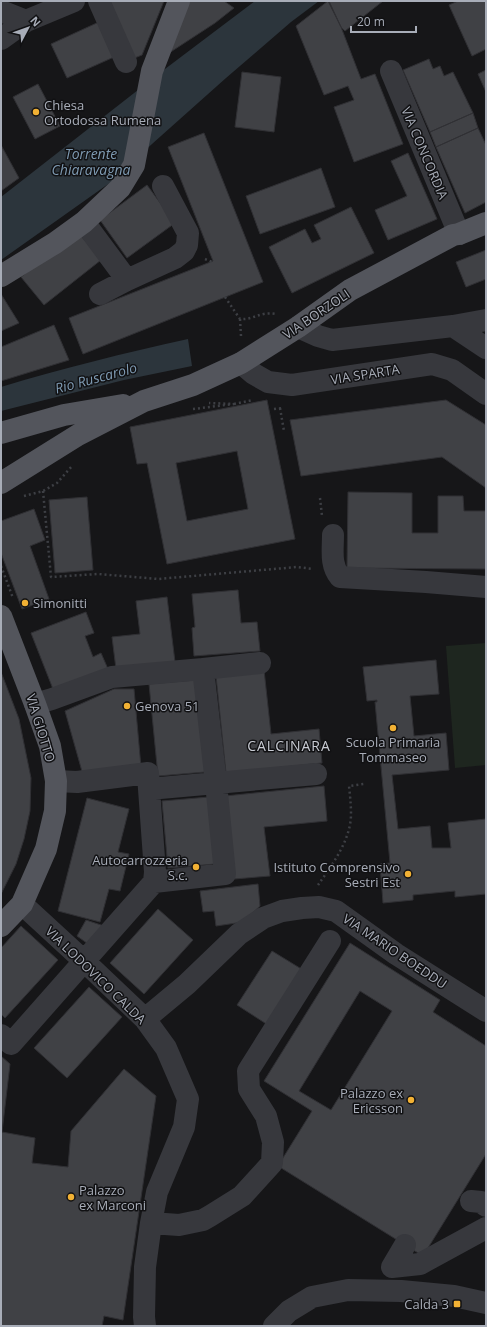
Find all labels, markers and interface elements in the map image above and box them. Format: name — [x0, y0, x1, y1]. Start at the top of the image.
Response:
north arrow — [8, 8, 48, 48]
scale bar — [351, 8, 416, 34]
text: N — [27, 13, 45, 29]
text: 20 m — [357, 13, 385, 30]
place label: Chiesa Ortodossa Rumena — [44, 96, 161, 129]
street label: VIA CONCORDIA — [397, 104, 453, 203]
marker: Chiesa Ortodossa Rumena — [31, 107, 41, 117]
water label: Torrente Chiaravagna — [52, 144, 130, 179]
street label: VIA BORZOLI — [279, 285, 353, 343]
water label: Rio Ruscarolo — [53, 357, 139, 398]
street label: VIA SPARTA — [329, 360, 402, 388]
place label: Simonitti — [33, 594, 87, 612]
marker: Simonitti — [20, 598, 30, 608]
street label: VIA GIOTTO — [22, 692, 60, 764]
place label: Genova 51 — [135, 697, 200, 715]
marker: Genova 51 — [122, 701, 132, 711]
marker: Scuola Primaria Tommaseo — [388, 723, 398, 733]
place label: Scuola Primaria Tommaseo — [346, 733, 440, 766]
district label: CALCINARA — [247, 736, 331, 755]
place label: Autocarrozzeria S.c. — [92, 851, 188, 884]
place label: Istituto Comprensivo Sestri Est — [273, 858, 400, 891]
marker: Autocarrozzeria S.c. — [191, 862, 201, 872]
marker: Istituto Comprensivo Sestri Est — [403, 869, 413, 879]
street label: VIA MARIO BOEDDU — [339, 909, 451, 993]
street label: VIA LODOVICO CALDA — [42, 922, 151, 1028]
place label: Palazzo ex Ericsson — [340, 1084, 403, 1117]
marker: Palazzo ex Ericsson — [406, 1095, 416, 1105]
place label: Palazzo ex Marconi — [79, 1181, 146, 1214]
marker: Palazzo ex Marconi — [66, 1192, 76, 1202]
place label: Calda 3 — [404, 1295, 449, 1313]
marker: Calda 3 — [452, 1299, 462, 1309]

